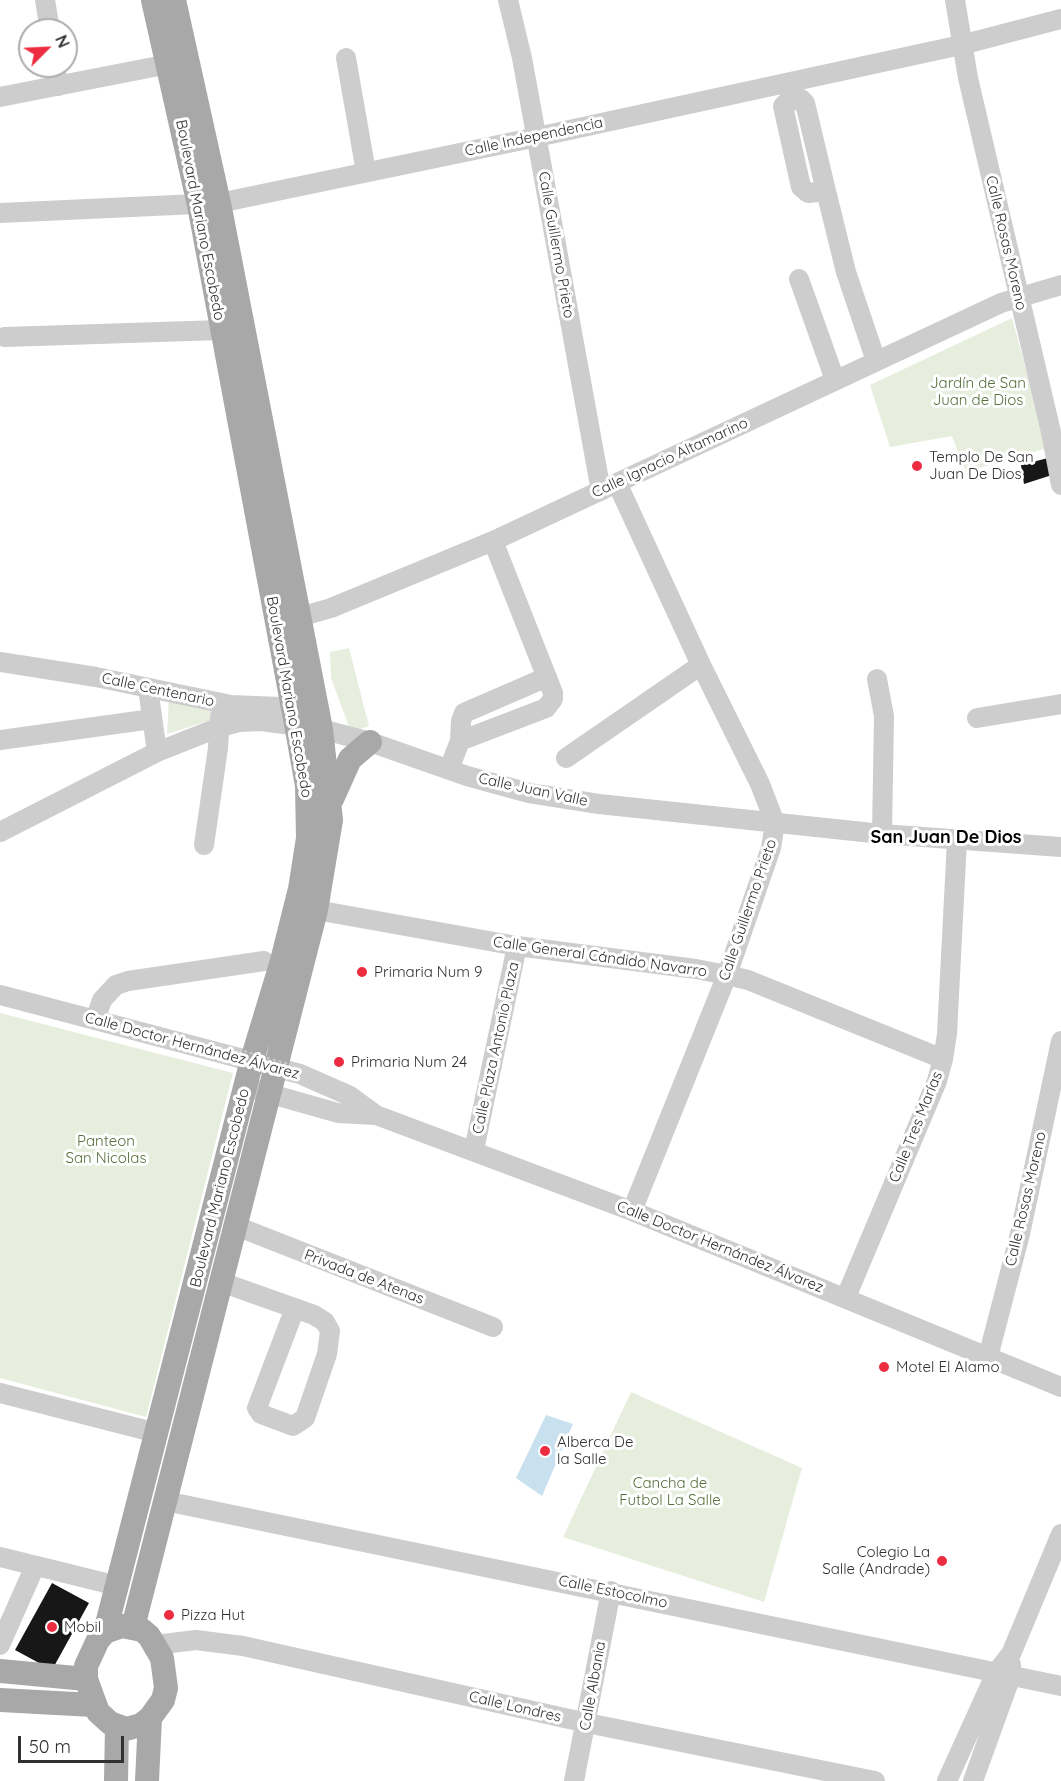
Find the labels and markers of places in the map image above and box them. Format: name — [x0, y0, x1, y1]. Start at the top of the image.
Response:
place label: Templo De San Juan De Dios — [929, 448, 1034, 483]
marker: Templo De San Juan De Dios — [910, 459, 924, 473]
place label: Primaria Num 9 — [374, 963, 482, 981]
marker: Primaria Num 9 — [355, 965, 369, 979]
place label: Primaria Num 24 — [351, 1053, 467, 1071]
marker: Primaria Num 24 — [332, 1055, 346, 1069]
place label: Motel El Alamo — [896, 1358, 1000, 1376]
marker: Motel El Alamo — [877, 1360, 891, 1374]
place label: Alberca De la Salle — [557, 1433, 633, 1468]
marker: Alberca De la Salle — [538, 1444, 552, 1458]
place label: Colegio La Salle (Andrade) — [822, 1543, 930, 1578]
marker: Colegio La Salle (Andrade) — [935, 1554, 949, 1568]
place label: Pizza Hut — [181, 1606, 245, 1624]
marker: Pizza Hut — [162, 1608, 176, 1622]
place label: Mobil — [64, 1618, 101, 1636]
marker: Mobil — [45, 1620, 59, 1634]

